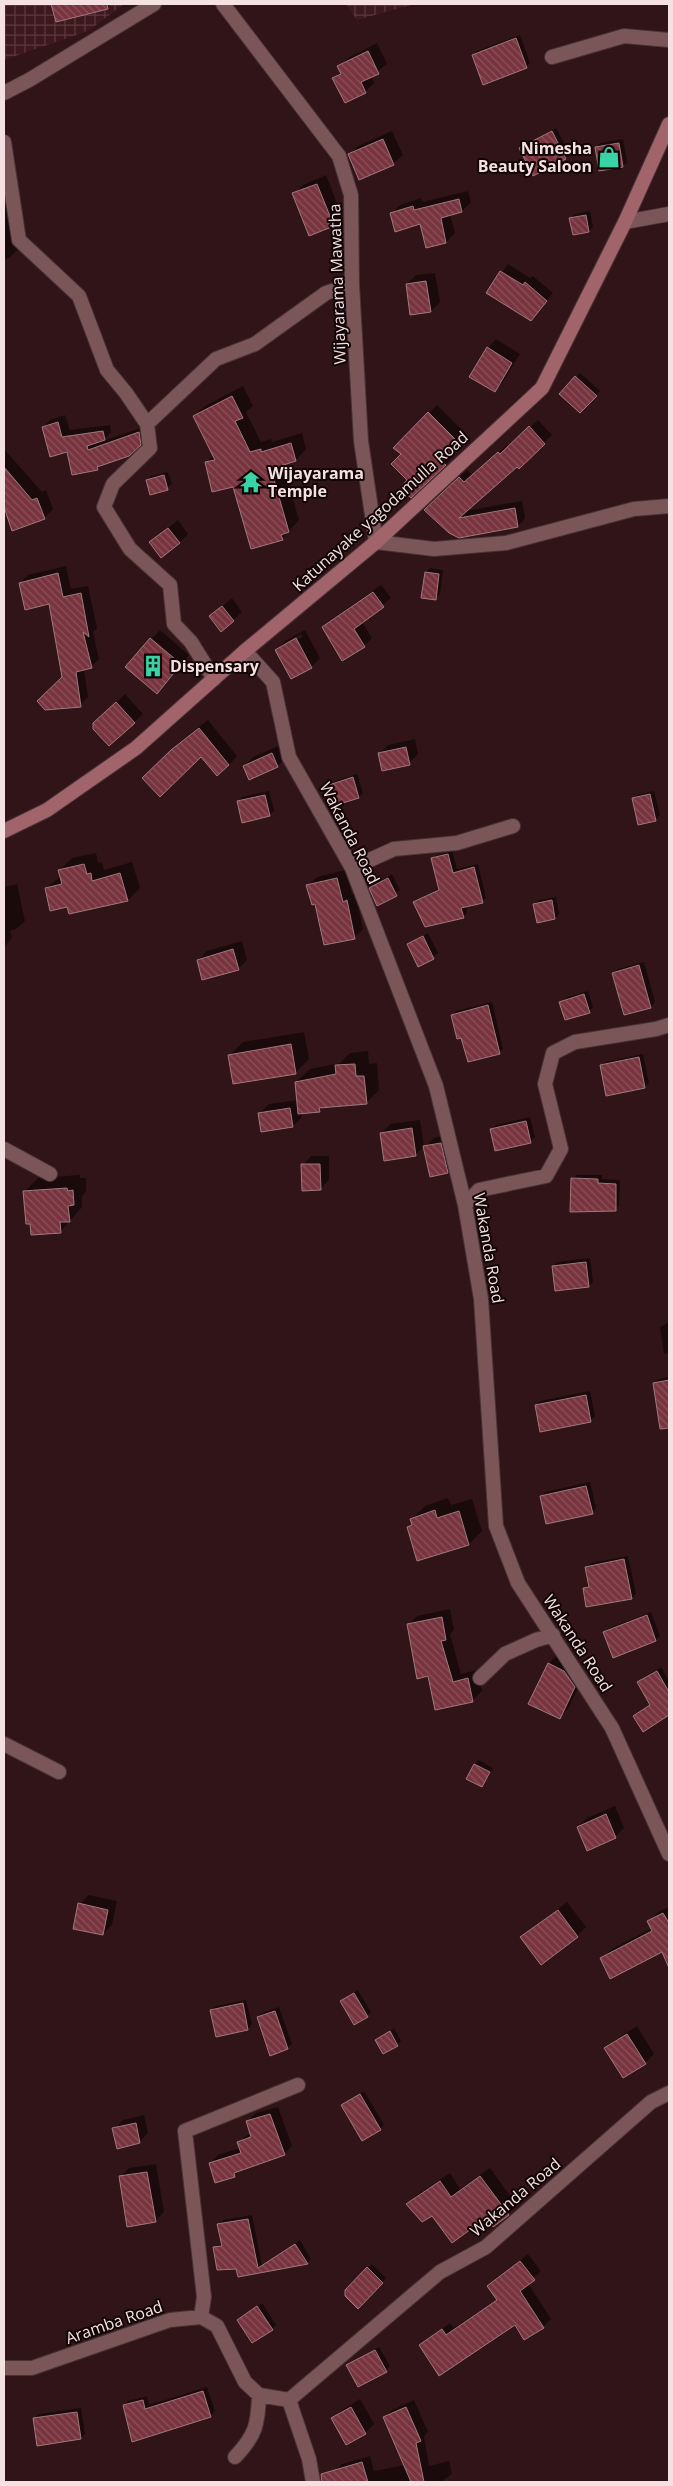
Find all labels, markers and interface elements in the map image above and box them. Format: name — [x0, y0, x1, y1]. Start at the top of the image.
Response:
place label: Nimesha Beauty Saloon — [478, 137, 592, 177]
shop icon: Nimesha Beauty Saloon — [596, 144, 622, 170]
street label: Wijayarama Mawatha — [323, 203, 351, 365]
street label: Katunayake yagodamulla Road — [287, 426, 473, 596]
place label: Wijayarama Temple — [268, 462, 364, 502]
temple icon: Wijayarama Temple — [238, 469, 264, 495]
building icon: Dispensary — [140, 653, 166, 679]
place label: Dispensary — [170, 655, 260, 677]
street label: Wakanda Road — [315, 778, 385, 888]
street label: Wakanda Road — [468, 1191, 510, 1305]
street label: Wakanda Road — [538, 1590, 618, 1696]
street label: Wakanda Road — [465, 2153, 565, 2241]
street label: Aramba Road — [62, 2295, 166, 2349]

